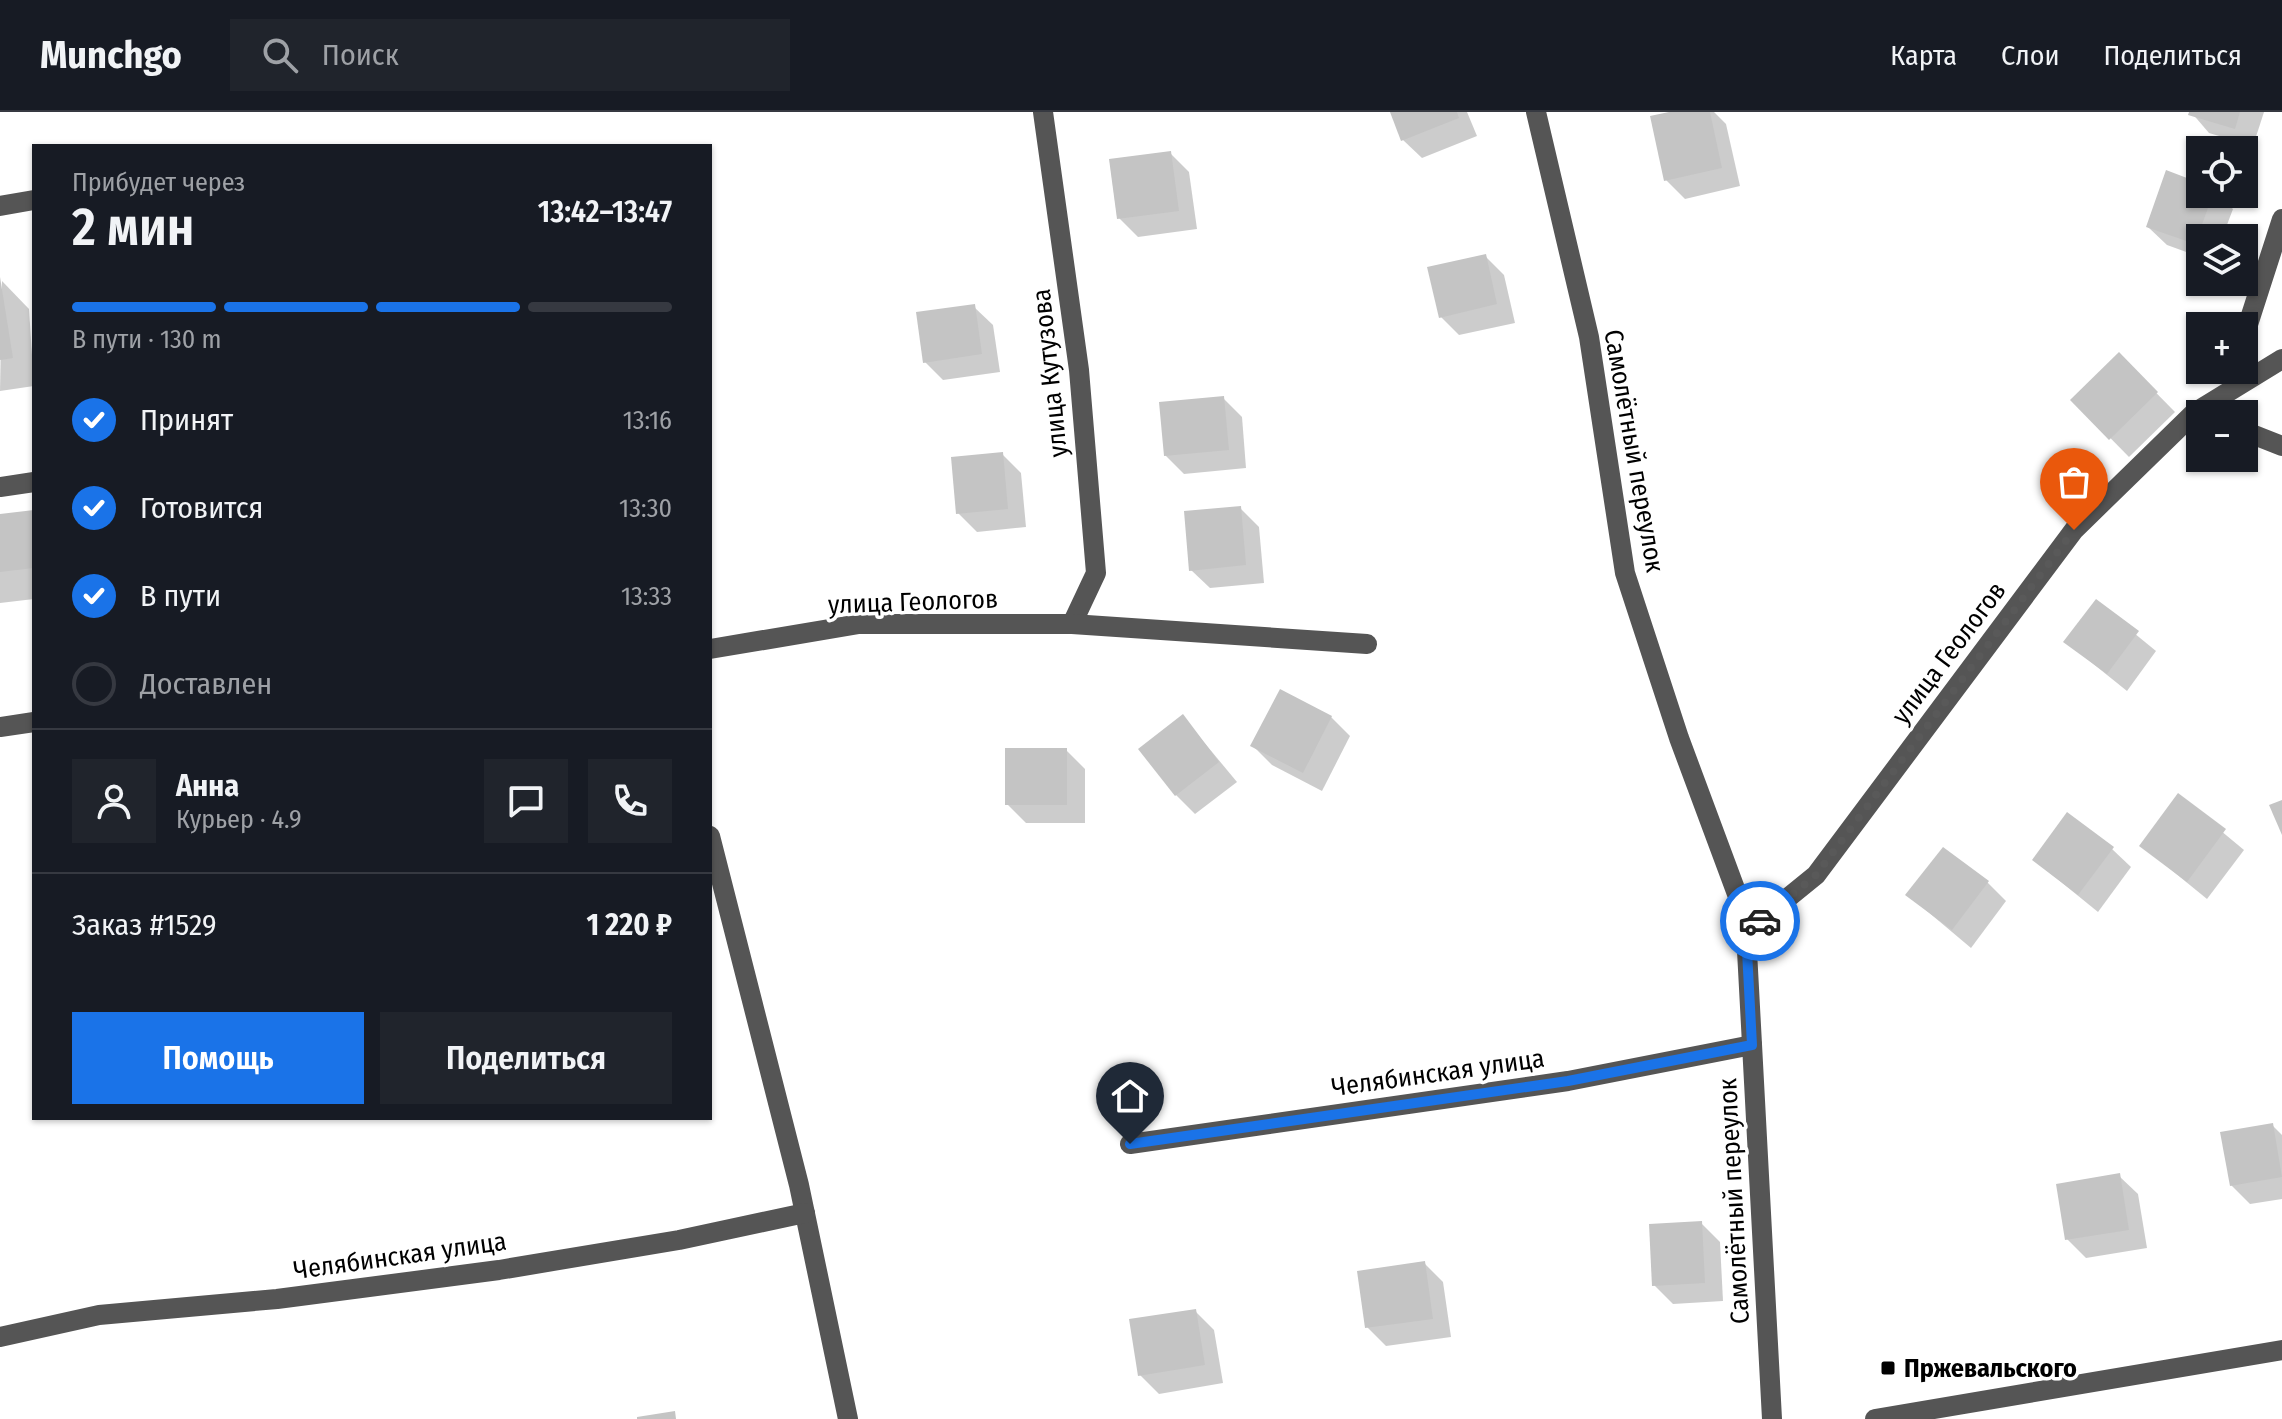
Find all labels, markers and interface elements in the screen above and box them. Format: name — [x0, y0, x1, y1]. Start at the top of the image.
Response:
search box — [230, 19, 790, 91]
text: Munchgo — [40, 32, 182, 78]
icon: search — [258, 33, 302, 77]
text: Поиск — [322, 37, 399, 73]
text: Карта — [1890, 39, 1957, 72]
text: Слои — [2001, 39, 2059, 72]
text: Поделиться — [2103, 39, 2242, 72]
map controls — [2186, 136, 2258, 472]
button: locate — [2186, 136, 2258, 208]
text: Прибудет через — [72, 167, 245, 198]
text: 13:42–13:47 — [538, 194, 672, 230]
text: 2 мин — [72, 196, 195, 259]
button: layers — [2186, 224, 2258, 296]
street label: улица Кутузова — [1026, 287, 1074, 459]
button: + — [2186, 312, 2258, 384]
text: В пути · 130 m — [72, 324, 221, 355]
street label: Самолётный переулок — [1597, 327, 1671, 575]
icon: check — [72, 398, 116, 442]
button: − — [2186, 400, 2258, 472]
text: Принят — [140, 402, 233, 438]
text: 13:16 — [623, 405, 672, 436]
pin — [2040, 448, 2108, 530]
icon: bag — [2052, 460, 2096, 504]
icon: check — [72, 486, 116, 530]
text: Готовится — [140, 490, 263, 526]
text: 13:30 — [619, 493, 672, 524]
icon: check — [72, 574, 116, 618]
street label: улица Геологов — [1885, 576, 2013, 730]
text: В пути — [140, 578, 221, 614]
text: 13:33 — [621, 581, 672, 612]
street label: улица Геологов — [827, 584, 999, 620]
text: Доставлен — [140, 666, 272, 702]
button: person — [72, 759, 156, 843]
button: chat — [484, 759, 568, 843]
button: phone — [588, 759, 672, 843]
text: Анна — [176, 768, 239, 804]
text: Курьер · 4.9 — [176, 804, 302, 835]
courier — [1720, 881, 1800, 961]
icon: car — [1738, 899, 1782, 943]
text: Заказ #1529 — [72, 907, 217, 943]
text: 1 220 ₽ — [586, 907, 672, 943]
button: Помощь — [72, 1012, 364, 1104]
button: Поделиться — [380, 1012, 672, 1104]
street label: Челябинская улица — [1330, 1043, 1546, 1103]
pin — [1096, 1062, 1164, 1144]
icon: home — [1108, 1074, 1152, 1118]
street label: Самолётный переулок — [1712, 1077, 1756, 1325]
street label: Челябинская улица — [292, 1226, 508, 1286]
place label: Пржевальского — [1904, 1353, 2077, 1384]
marker: Пржевальского — [1879, 1359, 1897, 1377]

